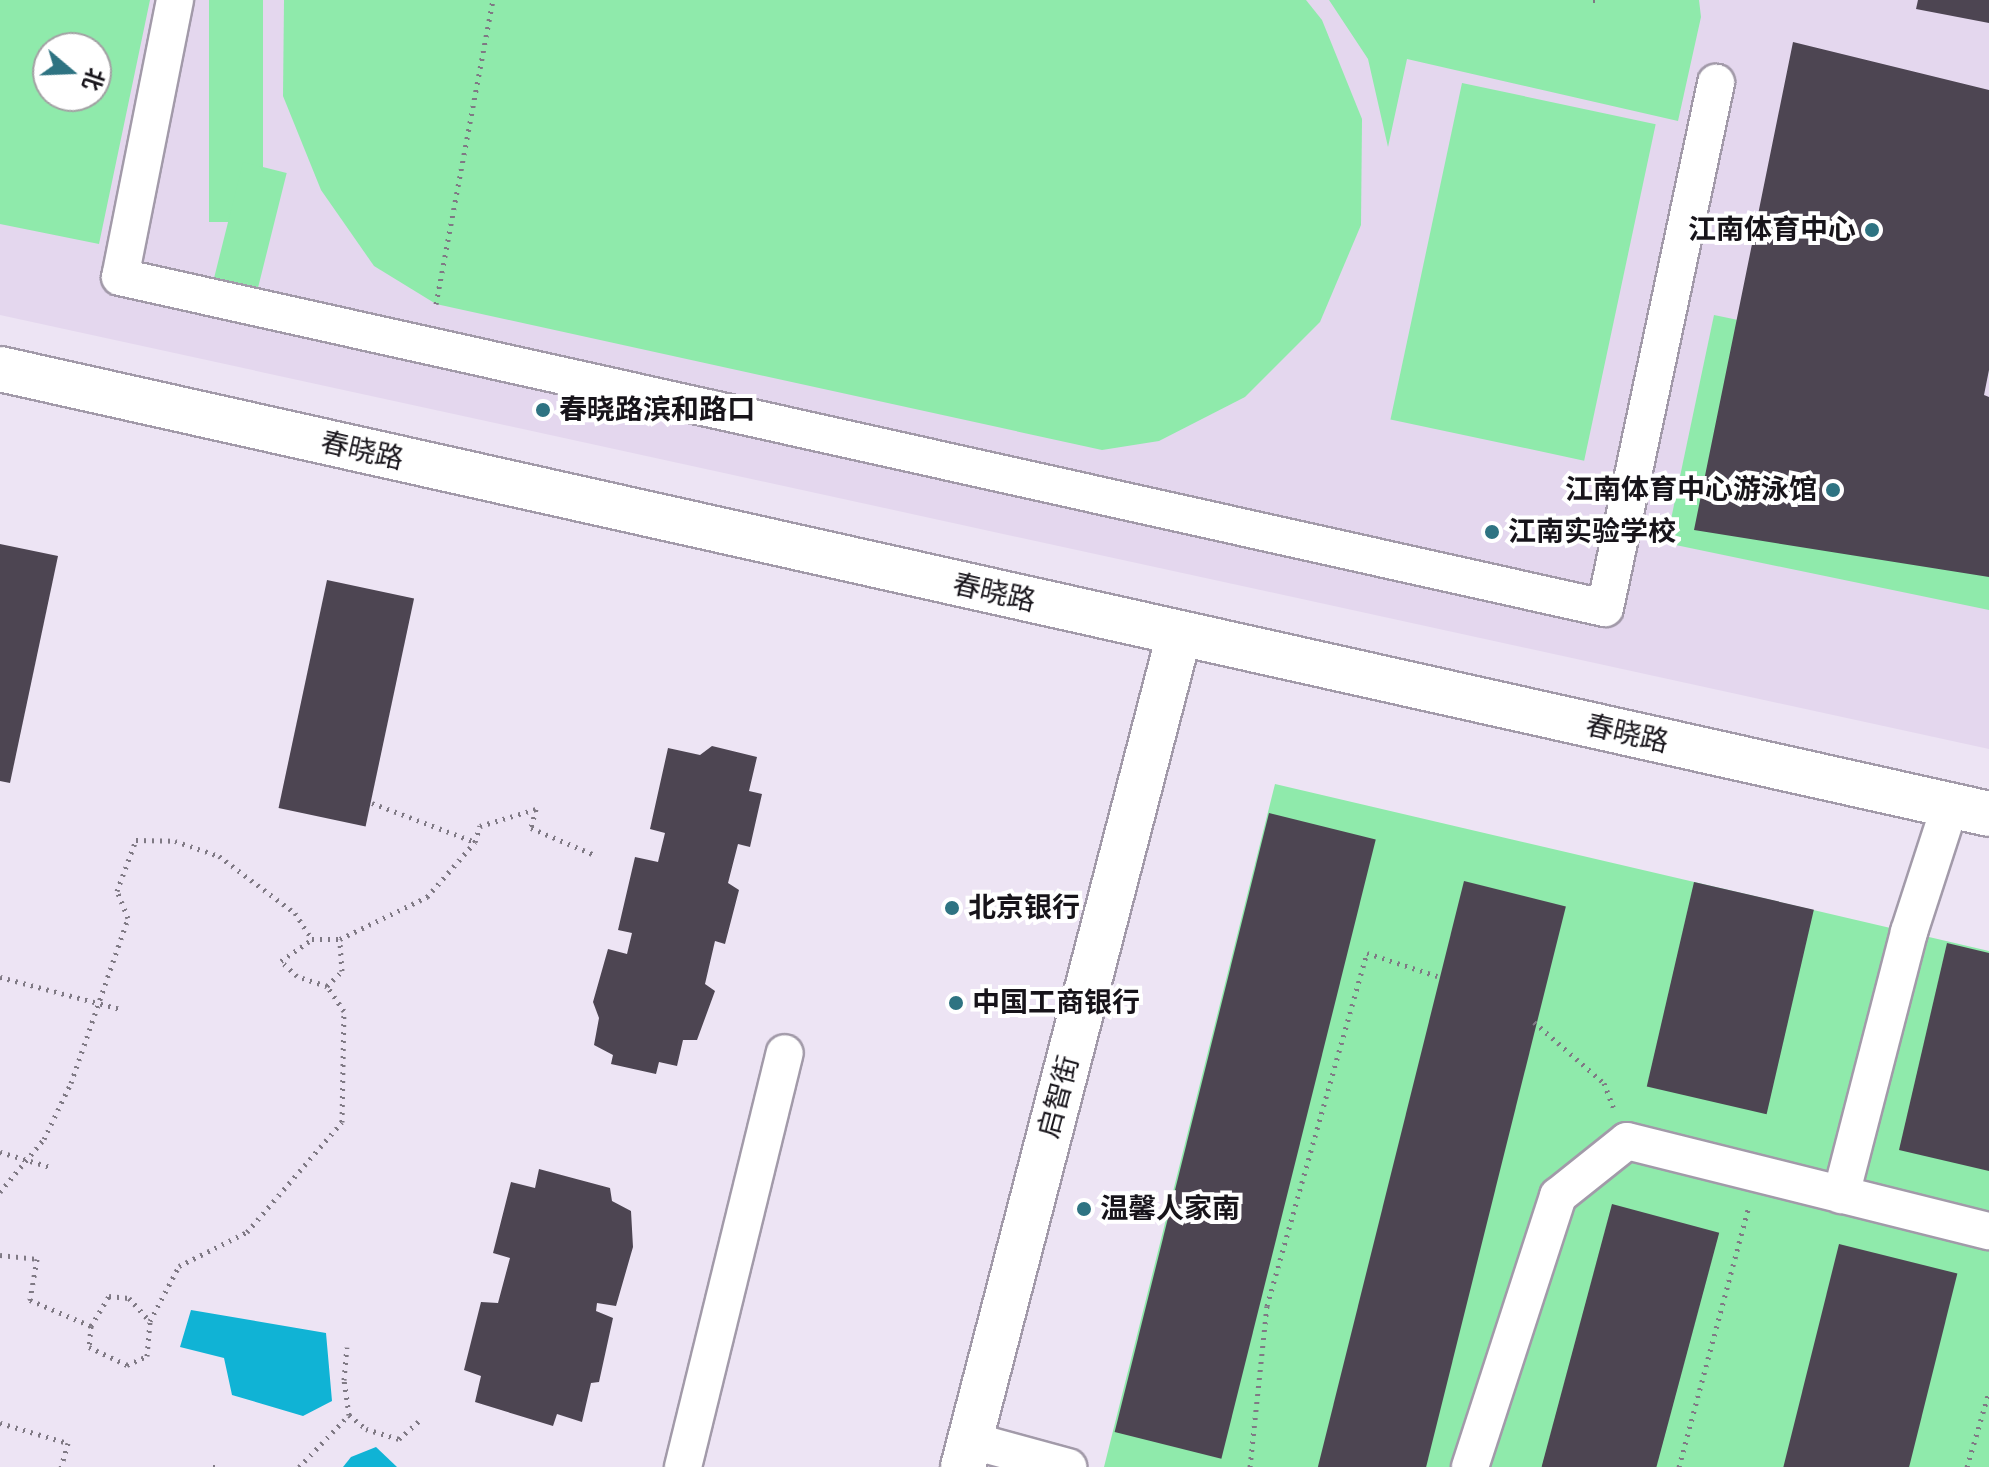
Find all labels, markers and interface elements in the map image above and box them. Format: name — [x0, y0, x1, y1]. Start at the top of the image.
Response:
north arrow — [32, 32, 112, 112]
text: 北 — [77, 65, 109, 94]
place label: 江南体育中心 — [1688, 213, 1856, 247]
marker: 江南体育中心 — [1863, 221, 1881, 239]
place label: 春晓路滨和路口 — [559, 393, 755, 427]
marker: 春晓路滨和路口 — [534, 401, 552, 419]
street label: 春晓路 — [317, 425, 407, 477]
place label: 江南体育中心游泳馆 — [1565, 473, 1817, 507]
marker: 江南体育中心游泳馆 — [1824, 481, 1842, 499]
place label: 江南实验学校 — [1508, 515, 1676, 549]
marker: 江南实验学校 — [1483, 523, 1501, 541]
street label: 春晓路 — [949, 567, 1039, 619]
street label: 春晓路 — [1582, 708, 1672, 760]
place label: 北京银行 — [968, 891, 1080, 925]
marker: 北京银行 — [943, 899, 961, 917]
place label: 中国工商银行 — [972, 986, 1140, 1020]
marker: 中国工商银行 — [947, 994, 965, 1012]
street label: 启智街 — [1032, 1052, 1086, 1142]
place label: 温馨人家南 — [1100, 1192, 1240, 1226]
marker: 温馨人家南 — [1075, 1200, 1093, 1218]

